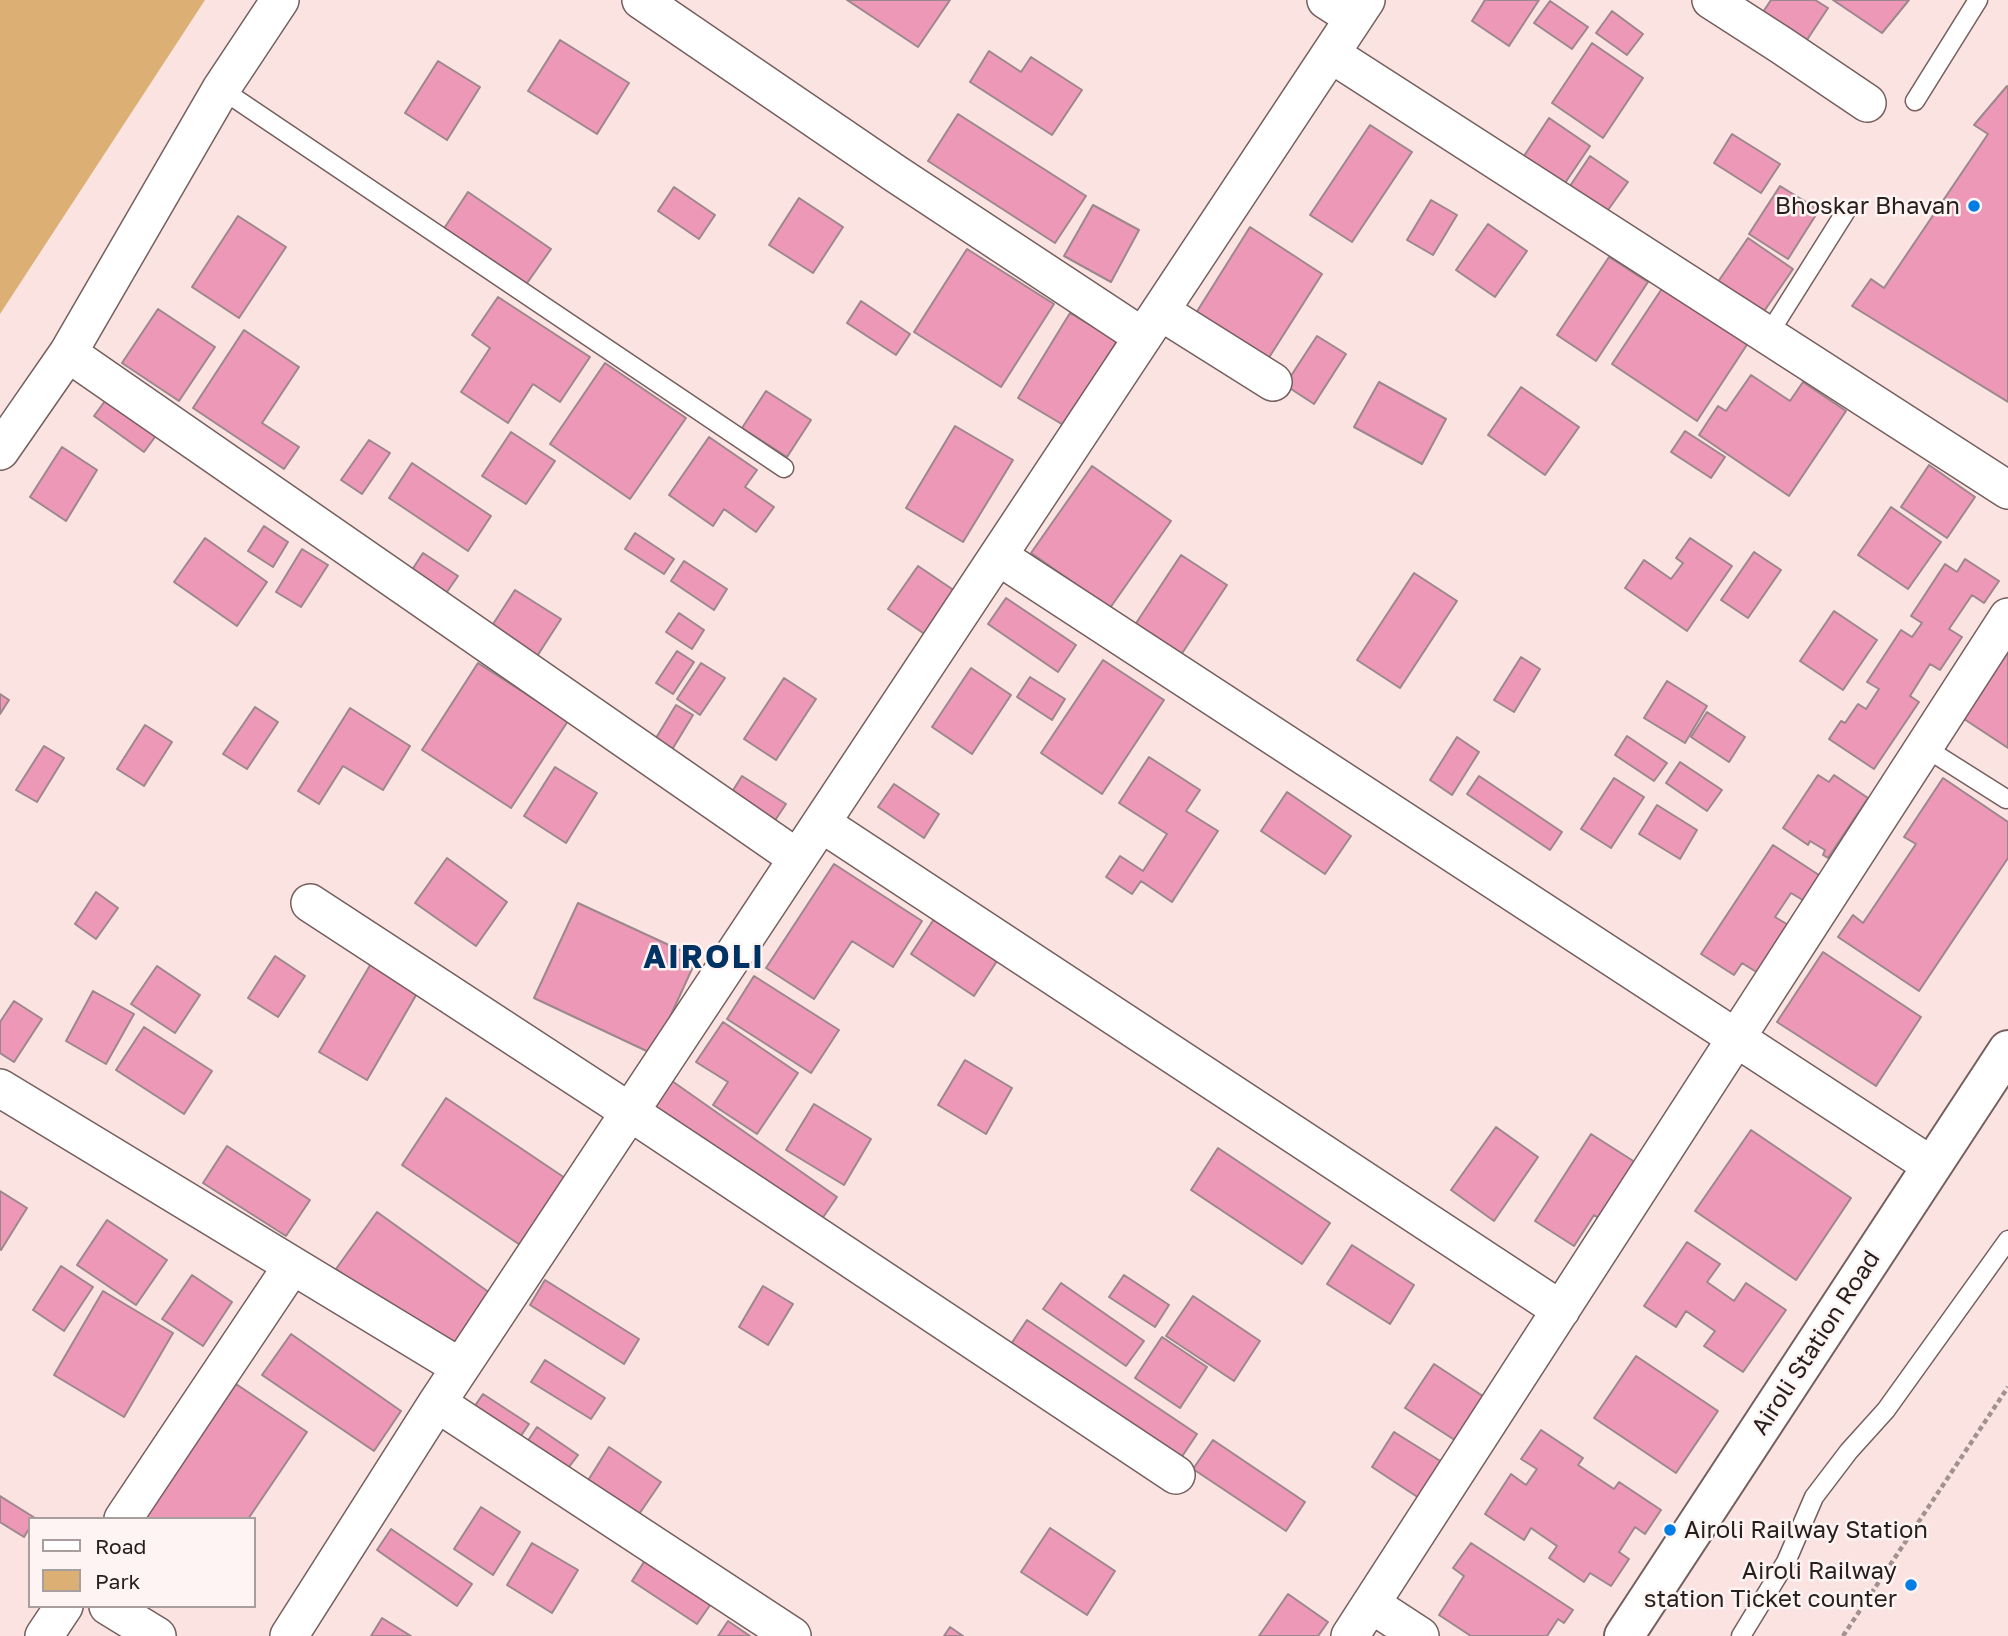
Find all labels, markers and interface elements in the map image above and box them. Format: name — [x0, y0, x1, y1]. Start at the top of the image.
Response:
place label: Bhoskar Bhavan — [1775, 192, 1960, 220]
marker: Bhoskar Bhavan — [1966, 198, 1982, 214]
district label: AIROLI — [644, 939, 764, 977]
street label: Airoli Station Road — [1746, 1245, 1886, 1441]
place label: Airoli Railway Station — [1684, 1516, 1928, 1544]
legend — [28, 1517, 256, 1608]
marker: Airoli Railway Station — [1662, 1522, 1678, 1538]
text: Road — [95, 1533, 146, 1559]
place label: Airoli Railway station Ticket counter — [1644, 1557, 1897, 1613]
text: Park — [95, 1568, 140, 1594]
marker: Airoli Railway station Ticket counter — [1903, 1577, 1919, 1593]

